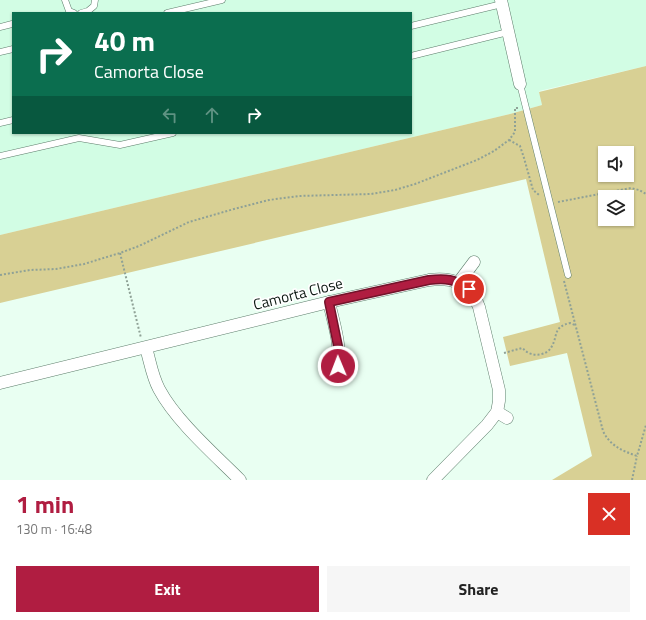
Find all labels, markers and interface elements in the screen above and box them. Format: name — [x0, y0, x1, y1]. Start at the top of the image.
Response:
text: 40 m — [94, 19, 155, 62]
icon: right — [28, 28, 80, 80]
text: Camorta Close — [94, 58, 204, 85]
icon: left — [159, 104, 181, 126]
icon: ahead — [201, 104, 223, 126]
icon: right — [243, 104, 265, 126]
map controls — [598, 146, 634, 226]
button: sound — [598, 146, 634, 182]
button: layers — [598, 190, 634, 226]
street label: Camorta Close — [251, 271, 345, 316]
pin — [452, 272, 486, 306]
icon: arrive — [458, 278, 480, 300]
position arrow — [317, 345, 359, 387]
text: 1 min — [16, 486, 74, 522]
button: close — [588, 493, 630, 535]
text: 130 m · 16:48 — [16, 519, 92, 539]
button: Exit — [16, 566, 319, 612]
button: Share — [327, 566, 630, 612]

